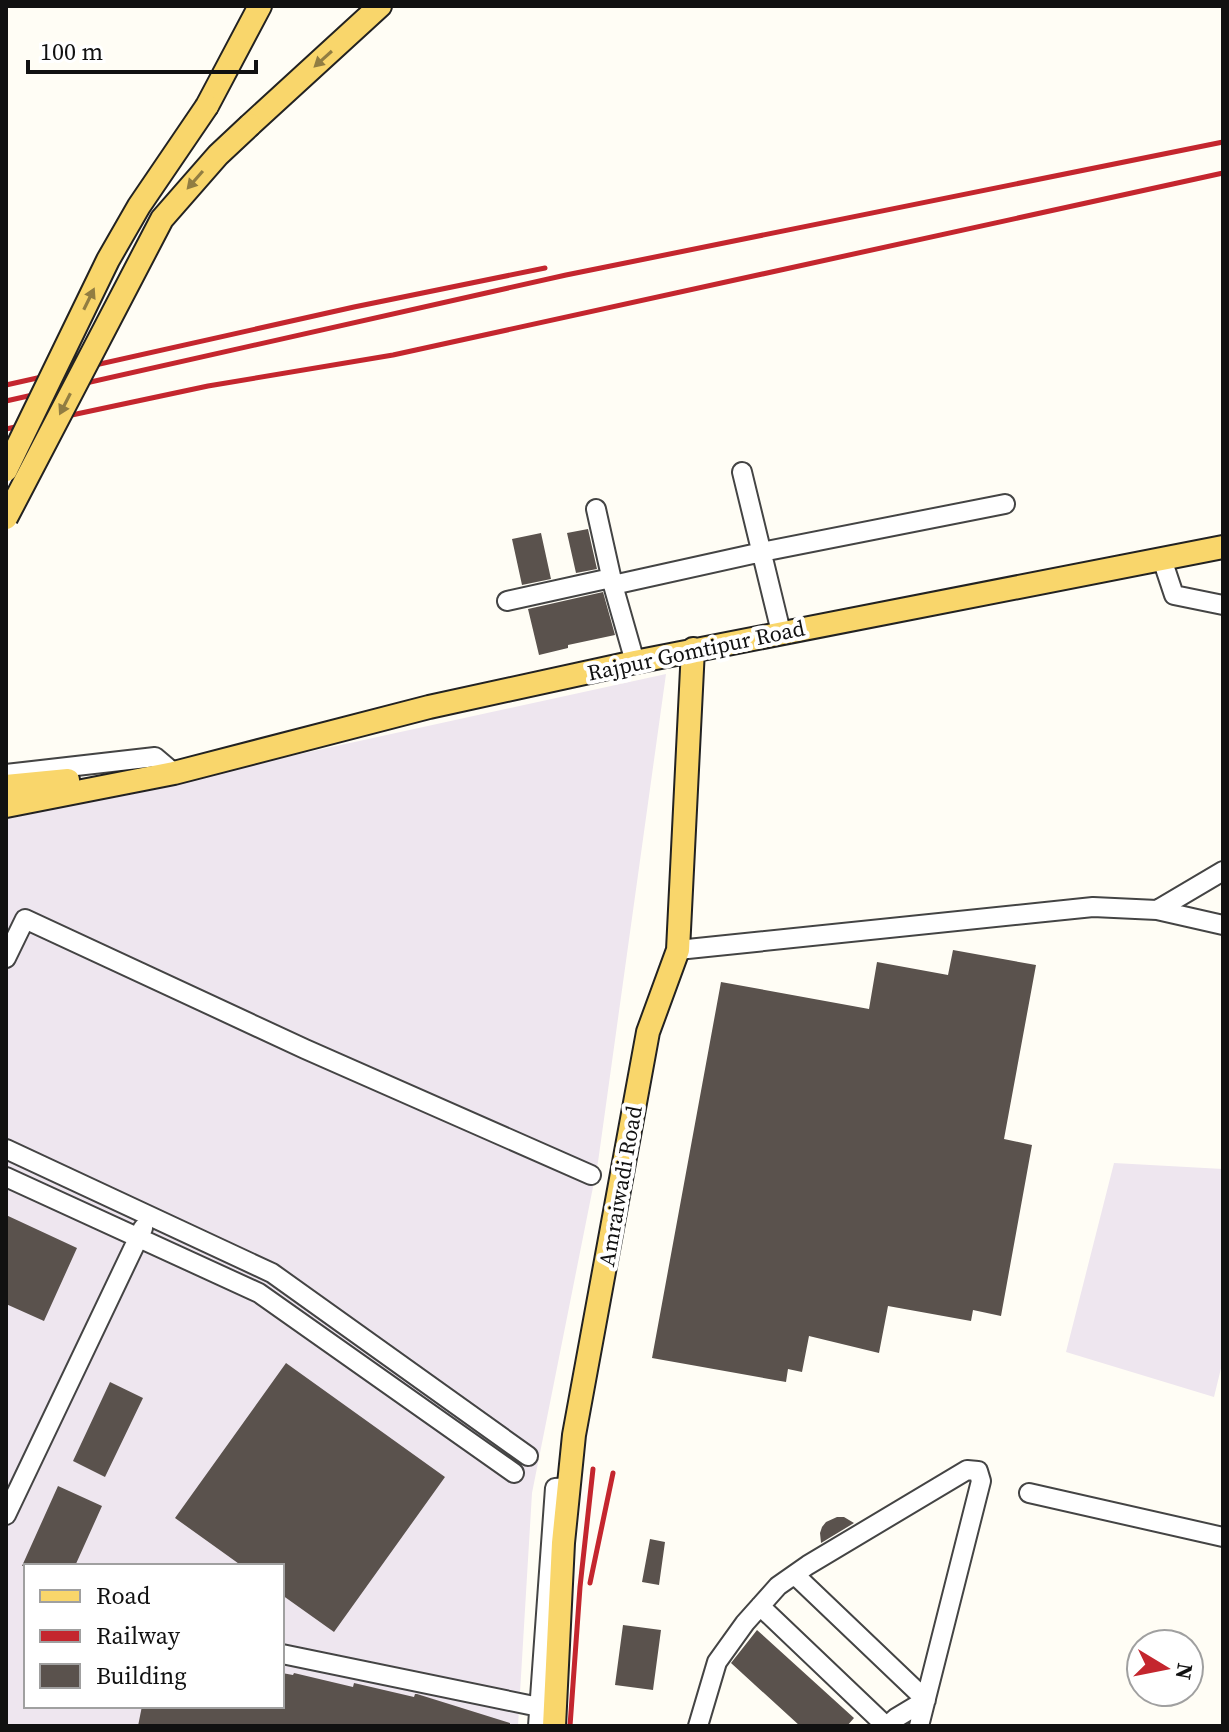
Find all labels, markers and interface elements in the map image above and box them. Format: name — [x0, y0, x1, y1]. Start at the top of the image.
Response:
scale bar — [28, 24, 256, 74]
text: 100 m — [40, 35, 103, 68]
one-way arrow — [314, 49, 333, 67]
one-way arrow — [187, 171, 205, 190]
one-way arrow — [83, 287, 96, 310]
one-way arrow — [58, 393, 72, 416]
street label: Rajpur Gomtipur Road — [585, 612, 808, 688]
street label: Amraiwadi Road — [591, 1103, 649, 1269]
legend — [24, 1564, 284, 1708]
text: Road — [96, 1579, 151, 1612]
text: Railway — [96, 1619, 181, 1652]
north arrow — [1125, 1628, 1205, 1708]
text: Building — [96, 1659, 187, 1692]
text: N — [1169, 1661, 1201, 1682]

